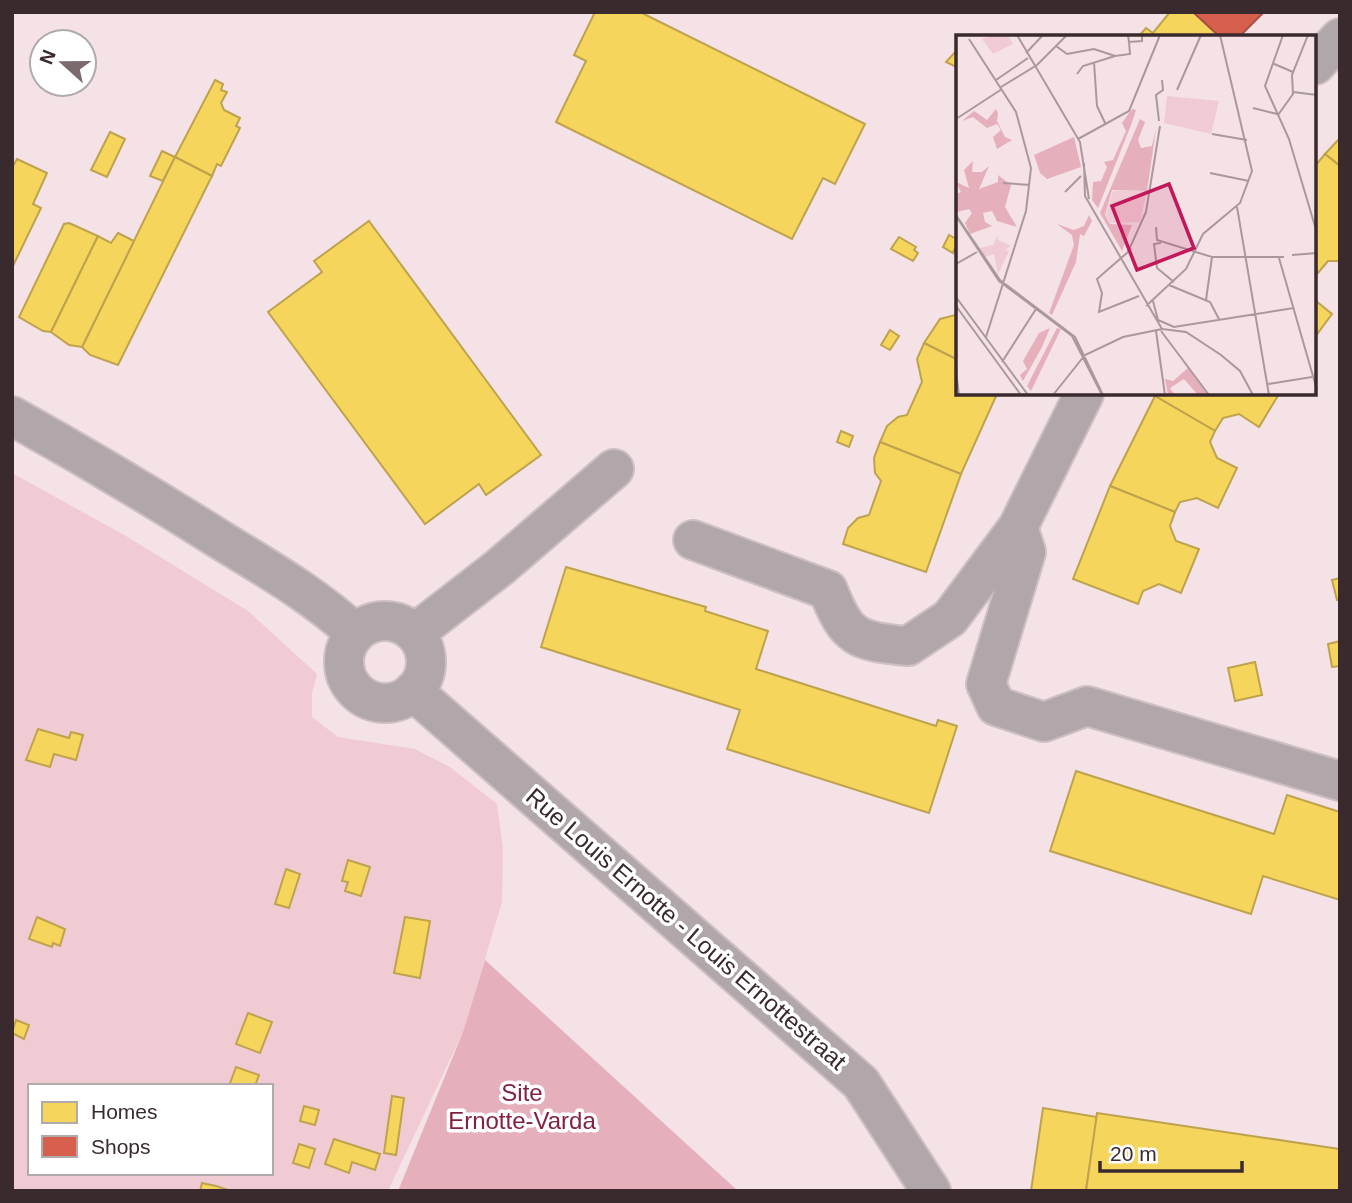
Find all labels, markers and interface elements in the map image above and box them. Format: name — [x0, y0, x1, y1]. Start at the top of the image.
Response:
north arrow — [28, 28, 98, 98]
inset map — [956, 35, 1317, 396]
text: N — [35, 47, 60, 67]
street label: Rue Louis Ernotte - Louis Ernottestraat — [521, 782, 852, 1075]
park label: Site Ernotte-Varda — [448, 1079, 596, 1134]
legend — [28, 1084, 273, 1175]
text: Homes — [91, 1100, 158, 1123]
scale bar — [1100, 1130, 1242, 1174]
text: Shops — [91, 1135, 151, 1158]
text: 20 m — [1110, 1142, 1157, 1165]

